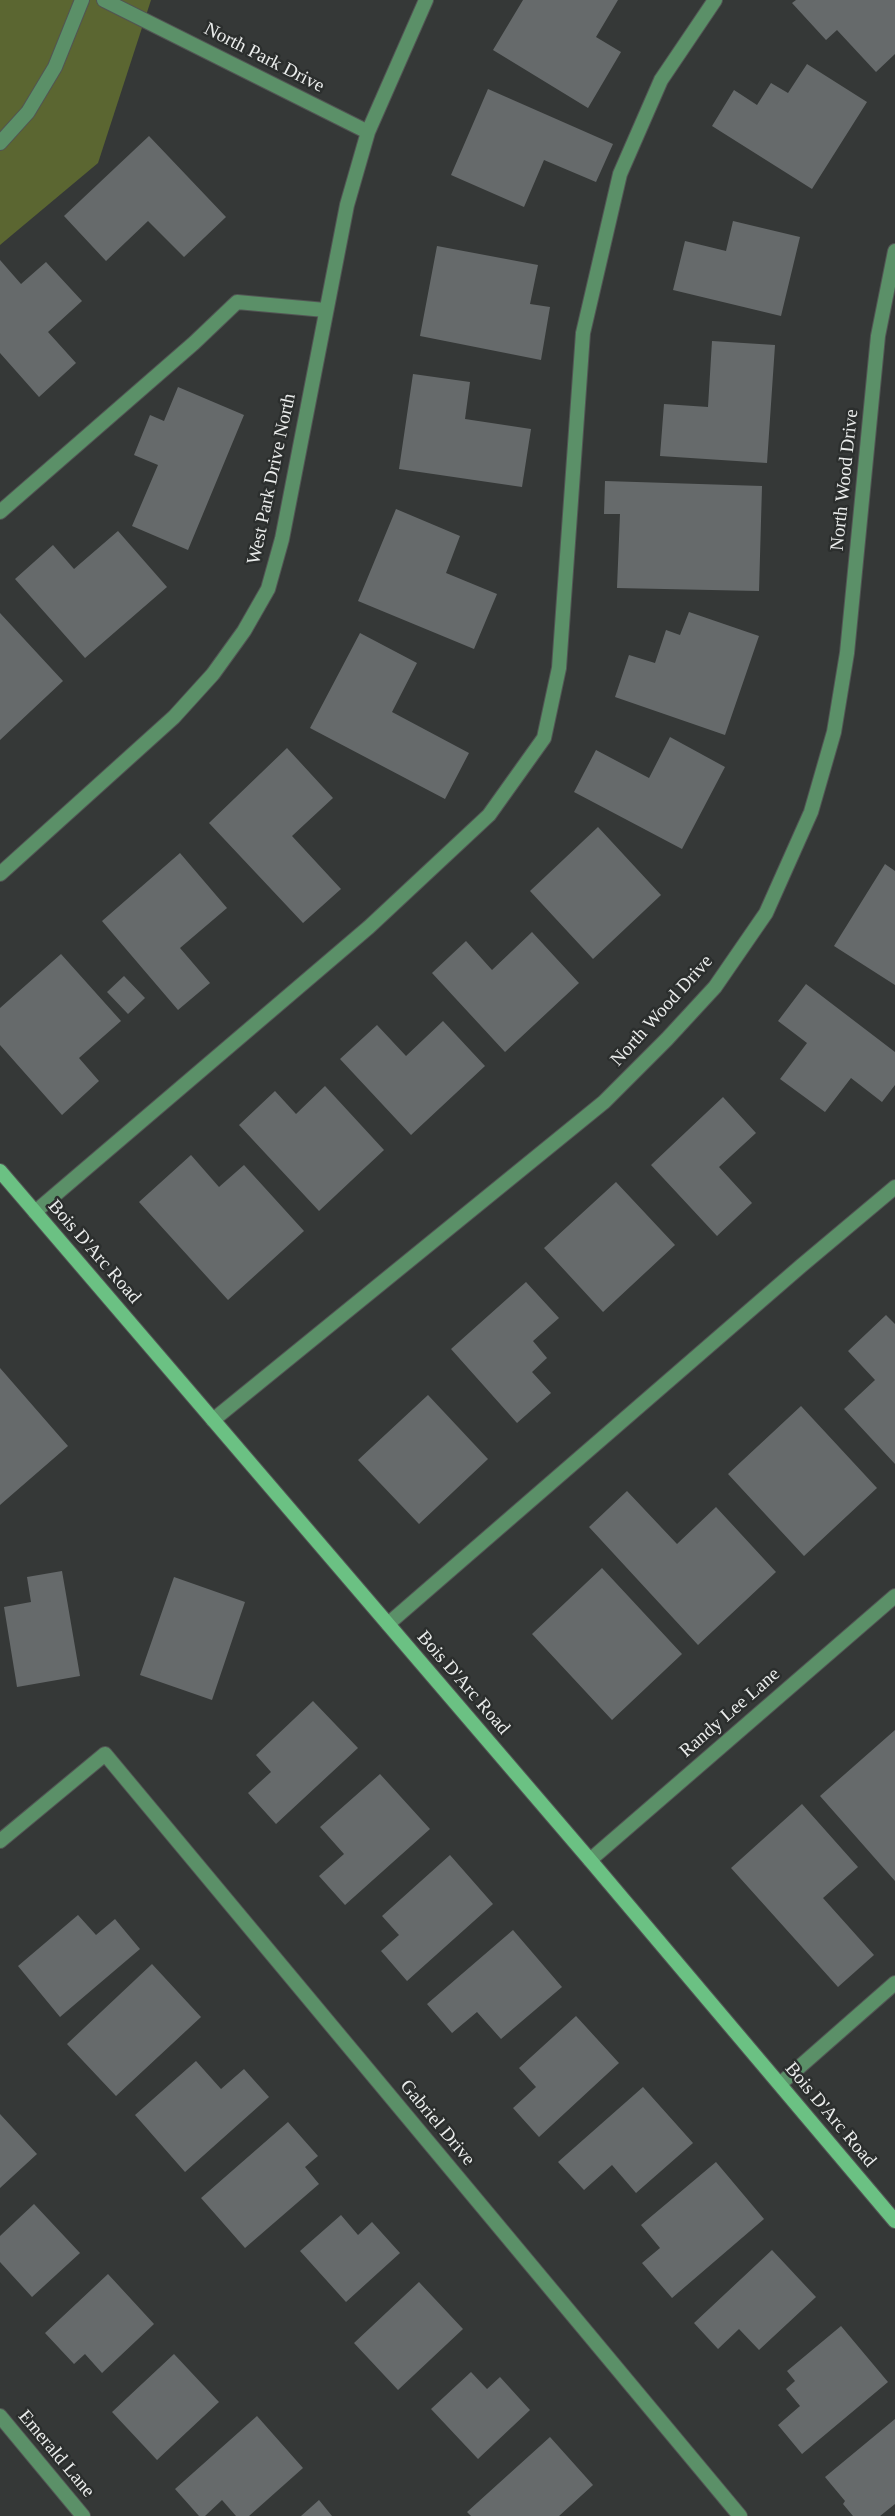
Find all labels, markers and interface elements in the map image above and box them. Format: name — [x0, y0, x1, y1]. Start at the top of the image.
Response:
street label: North Park Drive — [200, 18, 328, 98]
street label: West Park Drive North — [243, 391, 301, 567]
street label: North Wood Drive — [826, 408, 864, 552]
street label: North Wood Drive — [606, 951, 718, 1071]
street label: Bois D'Arc Road — [43, 1195, 145, 1309]
street label: Bois D'Arc Road — [412, 1626, 514, 1740]
street label: Randy Lee Lane — [675, 1663, 785, 1763]
street label: Bois D'Arc Road — [779, 2058, 881, 2172]
street label: Gabriel Drive — [395, 2075, 479, 2171]
street label: Emerald Lane — [13, 2406, 99, 2502]

